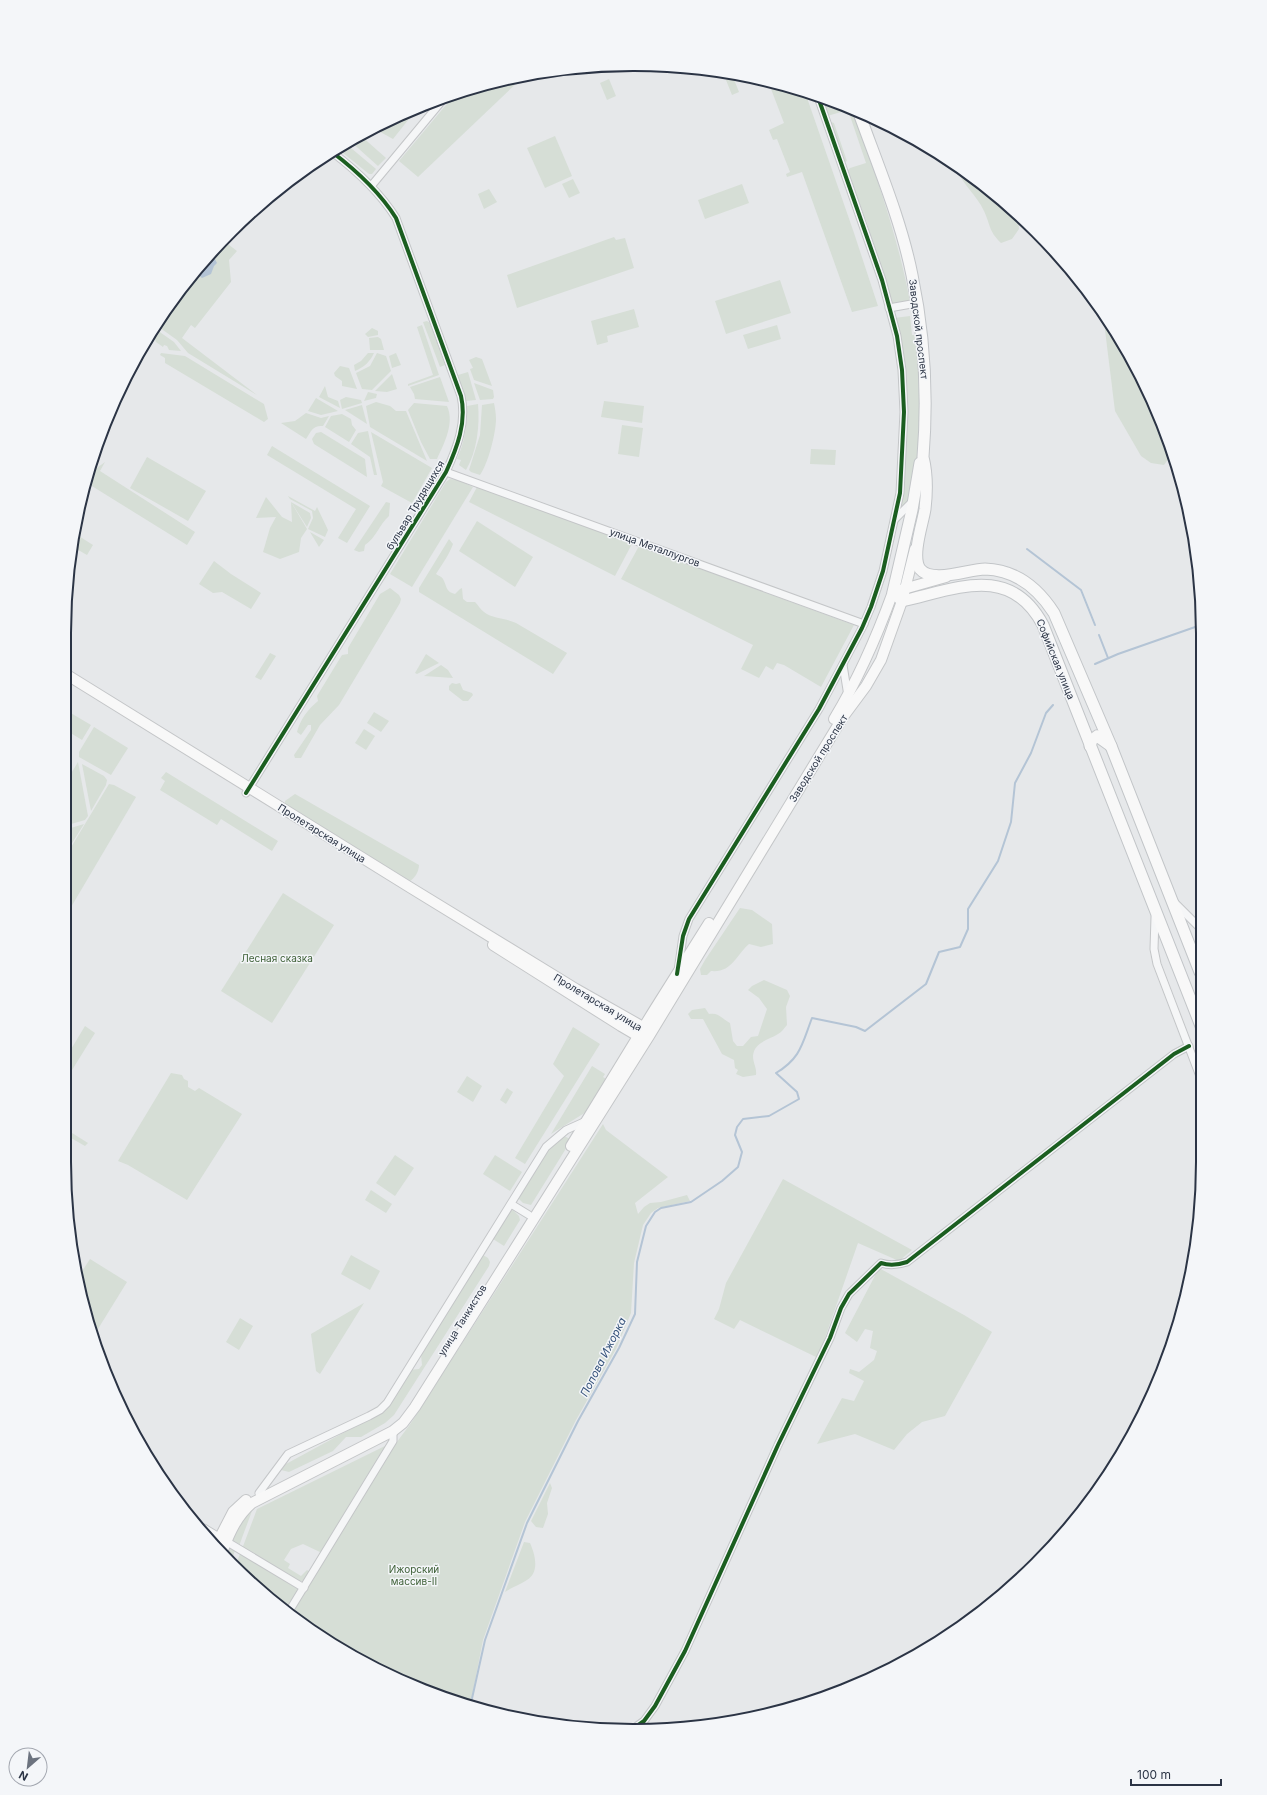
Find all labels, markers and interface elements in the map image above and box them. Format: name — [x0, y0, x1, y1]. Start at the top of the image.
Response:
street label: Заводской проспект — [907, 278, 931, 380]
street label: бульвар Трудящихся — [384, 458, 446, 552]
street label: улица Металлургов — [608, 525, 702, 569]
street label: Софийская улица — [1034, 617, 1078, 701]
street label: Заводской проспект — [786, 712, 850, 804]
street label: Пролетарская улица — [276, 801, 368, 865]
park label: Лесная сказка — [241, 952, 313, 964]
street label: Пролетарская улица — [552, 971, 644, 1033]
street label: улица Танкистов — [435, 1282, 489, 1358]
water label: Попова Ижорка — [577, 1315, 629, 1399]
park label: Ижорский массив-II — [389, 1563, 439, 1587]
north arrow — [8, 1747, 48, 1787]
scale bar — [1131, 1761, 1221, 1787]
text: 100 m — [1137, 1767, 1171, 1782]
text: N — [16, 1768, 30, 1784]

